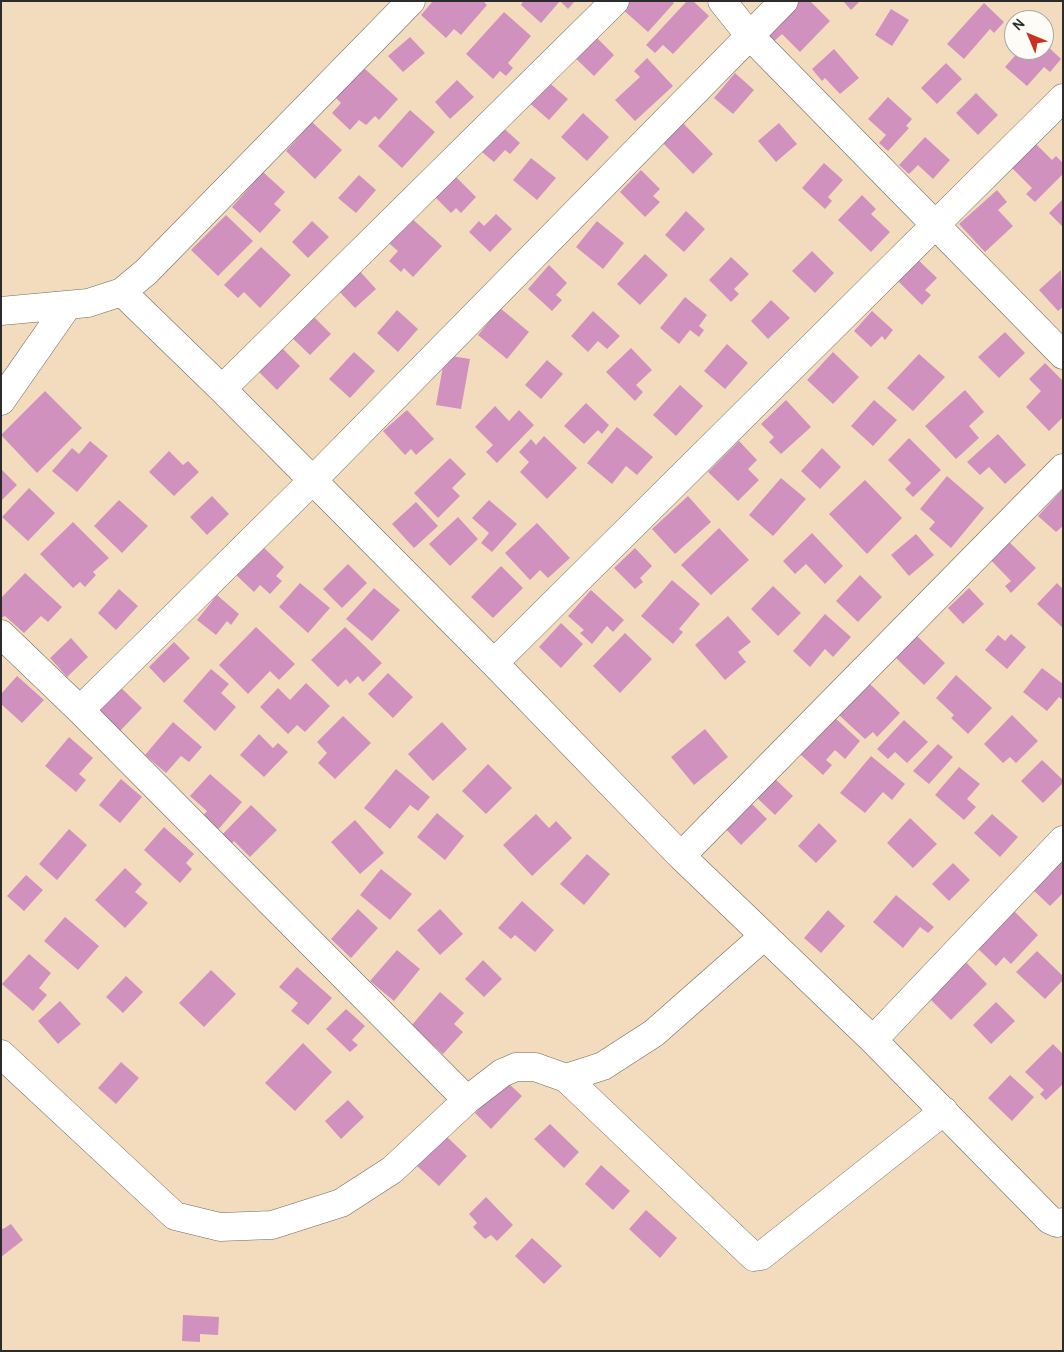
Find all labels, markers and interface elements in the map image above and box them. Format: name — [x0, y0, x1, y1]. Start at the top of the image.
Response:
north arrow — [1004, 10, 1054, 60]
text: N — [1009, 15, 1028, 34]

